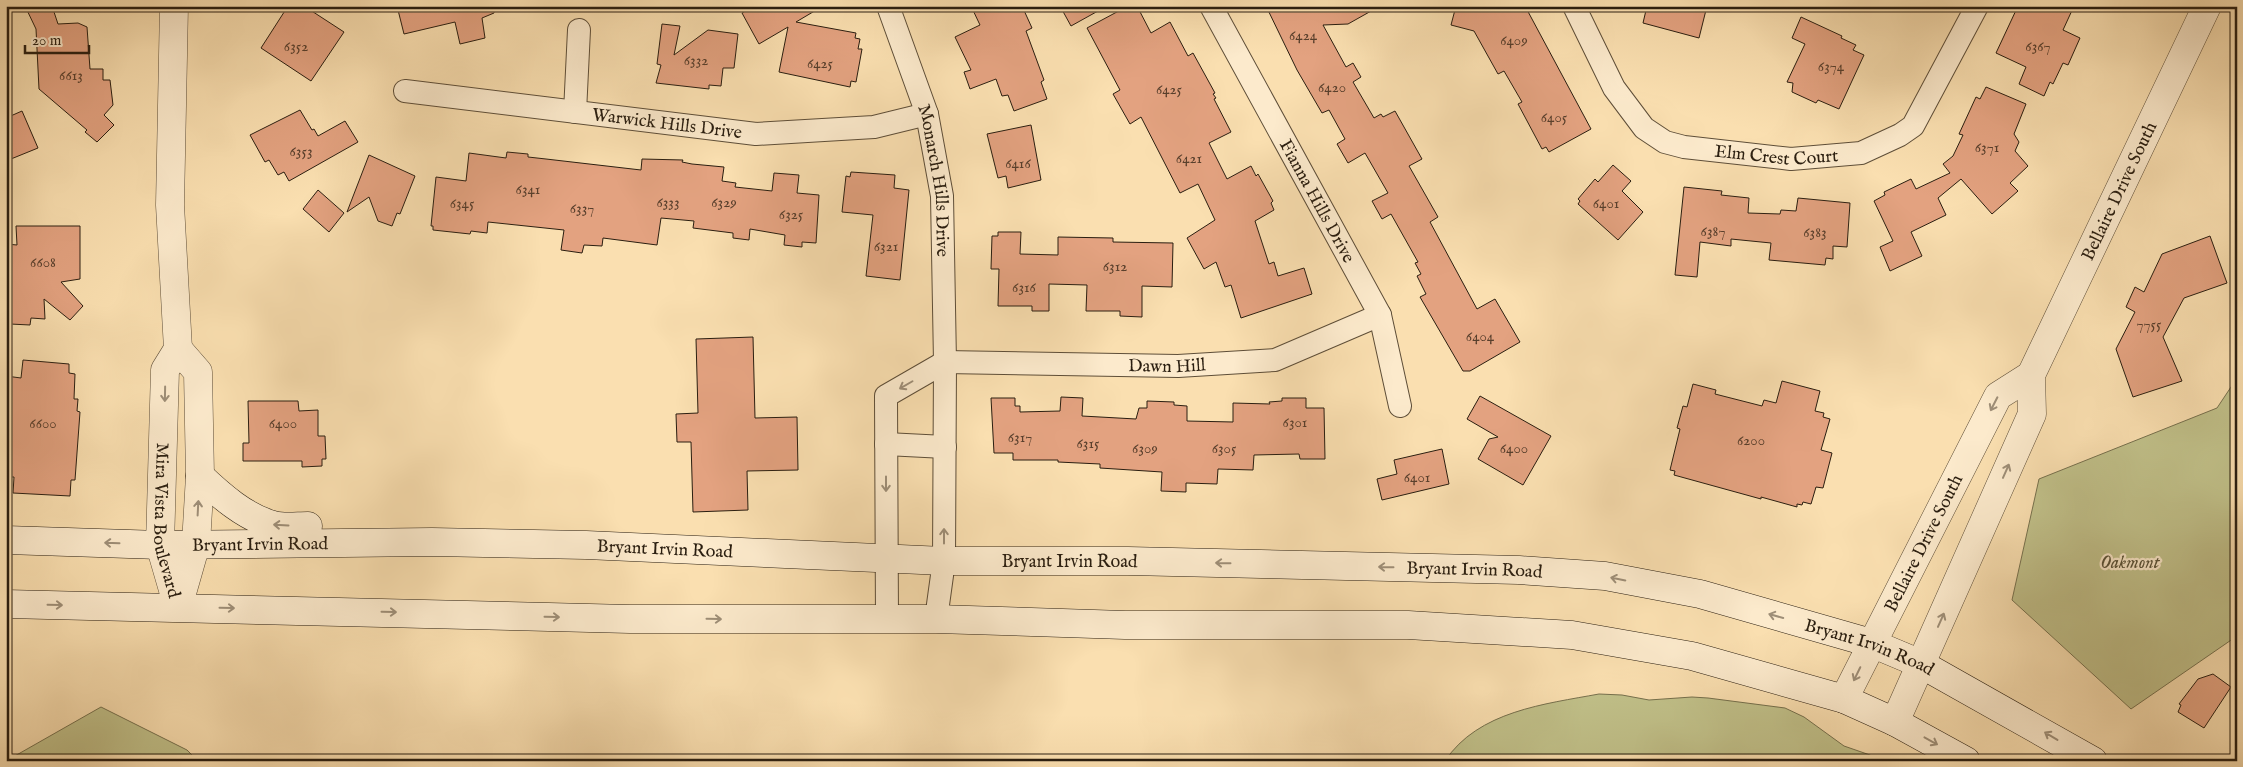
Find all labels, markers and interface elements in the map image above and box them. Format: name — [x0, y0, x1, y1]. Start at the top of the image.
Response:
scale bar — [25, 22, 89, 54]
house number: 6424 — [1289, 26, 1318, 45]
text: 20 m — [32, 31, 62, 50]
house number: 6409 — [1500, 31, 1528, 50]
house number: 6352 — [284, 37, 308, 56]
house number: 6367 — [2025, 37, 2051, 56]
house number: 6332 — [684, 51, 708, 70]
house number: 6425 — [807, 54, 834, 73]
house number: 6374 — [1818, 57, 1845, 76]
house number: 6613 — [59, 66, 83, 85]
house number: 6420 — [1318, 78, 1346, 97]
house number: 6425 — [1156, 80, 1183, 99]
street label: Monarch Hills Drive — [911, 101, 953, 257]
street label: Warwick Hills Drive — [591, 104, 743, 145]
house number: 6405 — [1541, 108, 1568, 127]
street label: Bellaire Drive South — [2077, 118, 2163, 265]
street label: Fianna Hills Drive — [1273, 136, 1359, 267]
house number: 6371 — [1975, 138, 1999, 157]
street label: Elm Crest Court — [1713, 141, 1839, 172]
house number: 6353 — [290, 142, 312, 161]
house number: 6421 — [1176, 149, 1202, 168]
house number: 6416 — [1005, 154, 1031, 173]
house number: 6341 — [516, 180, 540, 199]
house number: 6333 — [656, 193, 680, 212]
house number: 6329 — [711, 193, 737, 212]
house number: 6345 — [450, 194, 475, 213]
house number: 6401 — [1593, 194, 1619, 213]
house number: 6337 — [570, 199, 594, 218]
house number: 6325 — [779, 205, 804, 224]
house number: 6387 — [1701, 222, 1725, 241]
house number: 6383 — [1803, 223, 1827, 242]
house number: 6321 — [874, 237, 898, 256]
house number: 6608 — [30, 253, 56, 272]
house number: 6312 — [1103, 257, 1127, 276]
house number: 6316 — [1012, 278, 1037, 297]
house number: 7755 — [2137, 315, 2162, 334]
house number: 6404 — [1466, 327, 1495, 346]
street label: Dawn Hill — [1128, 354, 1207, 379]
one-way arrow — [900, 380, 914, 390]
one-way arrow — [160, 386, 169, 402]
one-way arrow — [1989, 396, 1998, 411]
house number: 6301 — [1283, 413, 1307, 432]
house number: 6600 — [29, 414, 57, 433]
house number: 6400 — [269, 414, 297, 433]
house number: 6317 — [1008, 428, 1032, 447]
house number: 6200 — [1737, 431, 1765, 450]
house number: 6315 — [1077, 434, 1100, 453]
house number: 6309 — [1132, 439, 1158, 458]
house number: 6305 — [1212, 439, 1237, 458]
house number: 6400 — [1500, 439, 1528, 458]
street label: Mira Vista Boulevard — [147, 442, 185, 601]
one-way arrow — [2002, 464, 2012, 479]
house number: 6401 — [1404, 468, 1430, 487]
street label: Bellaire Drive South — [1880, 471, 1969, 616]
one-way arrow — [882, 476, 891, 492]
one-way arrow — [193, 500, 202, 516]
one-way arrow — [273, 521, 289, 530]
one-way arrow — [939, 528, 949, 544]
street label: Bryant Irvin Road — [192, 533, 328, 558]
street label: Bryant Irvin Road — [596, 535, 734, 565]
one-way arrow — [104, 538, 120, 548]
street label: Bryant Irvin Road — [1001, 551, 1138, 574]
park label: Oakmont — [2100, 552, 2161, 575]
street label: Bryant Irvin Road — [1406, 557, 1543, 585]
one-way arrow — [1215, 558, 1232, 568]
one-way arrow — [1378, 562, 1394, 572]
one-way arrow — [1610, 573, 1626, 583]
one-way arrow — [46, 600, 63, 610]
one-way arrow — [218, 603, 234, 613]
one-way arrow — [381, 608, 397, 617]
one-way arrow — [1768, 610, 1784, 620]
one-way arrow — [543, 612, 559, 621]
one-way arrow — [1936, 613, 1946, 628]
one-way arrow — [706, 615, 722, 624]
street label: Bryant Irvin Road — [1802, 615, 1938, 682]
one-way arrow — [1851, 666, 1861, 681]
one-way arrow — [2045, 730, 2059, 740]
one-way arrow — [1923, 736, 1938, 746]

